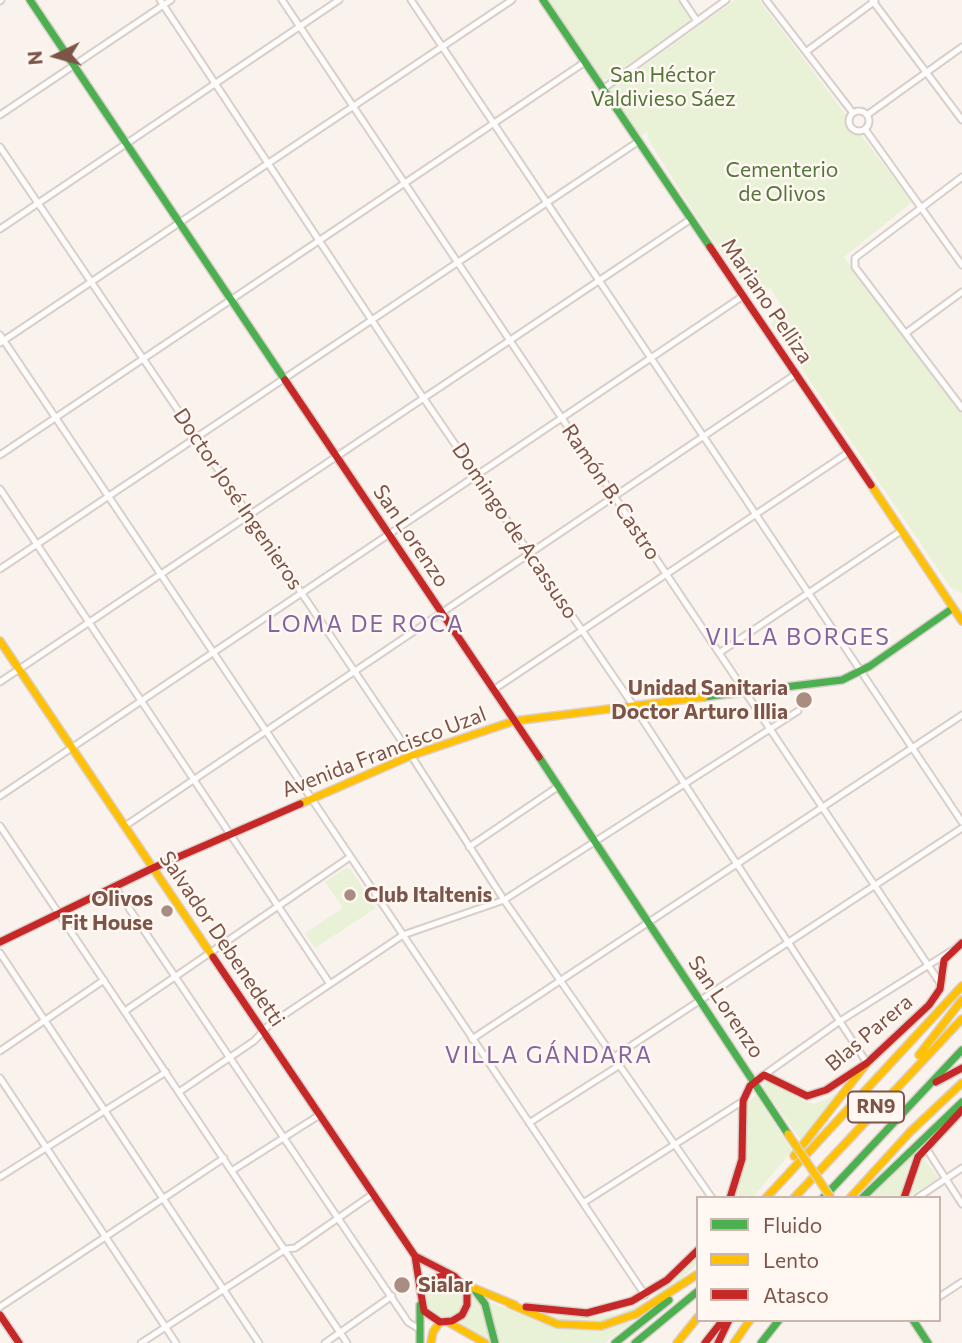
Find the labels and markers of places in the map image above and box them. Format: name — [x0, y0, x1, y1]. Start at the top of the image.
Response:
place label: Unidad Sanitaria Doctor Arturo Illia — [611, 675, 788, 725]
marker: Unidad Sanitaria Doctor Arturo Illia — [794, 690, 814, 710]
place label: Club Italtenis — [364, 882, 492, 908]
place label: Olivos Fit House — [61, 886, 153, 936]
marker: Club Italtenis — [342, 887, 358, 903]
marker: Olivos Fit House — [159, 903, 175, 919]
place label: Sialar — [418, 1272, 473, 1298]
marker: Sialar — [392, 1275, 412, 1295]

